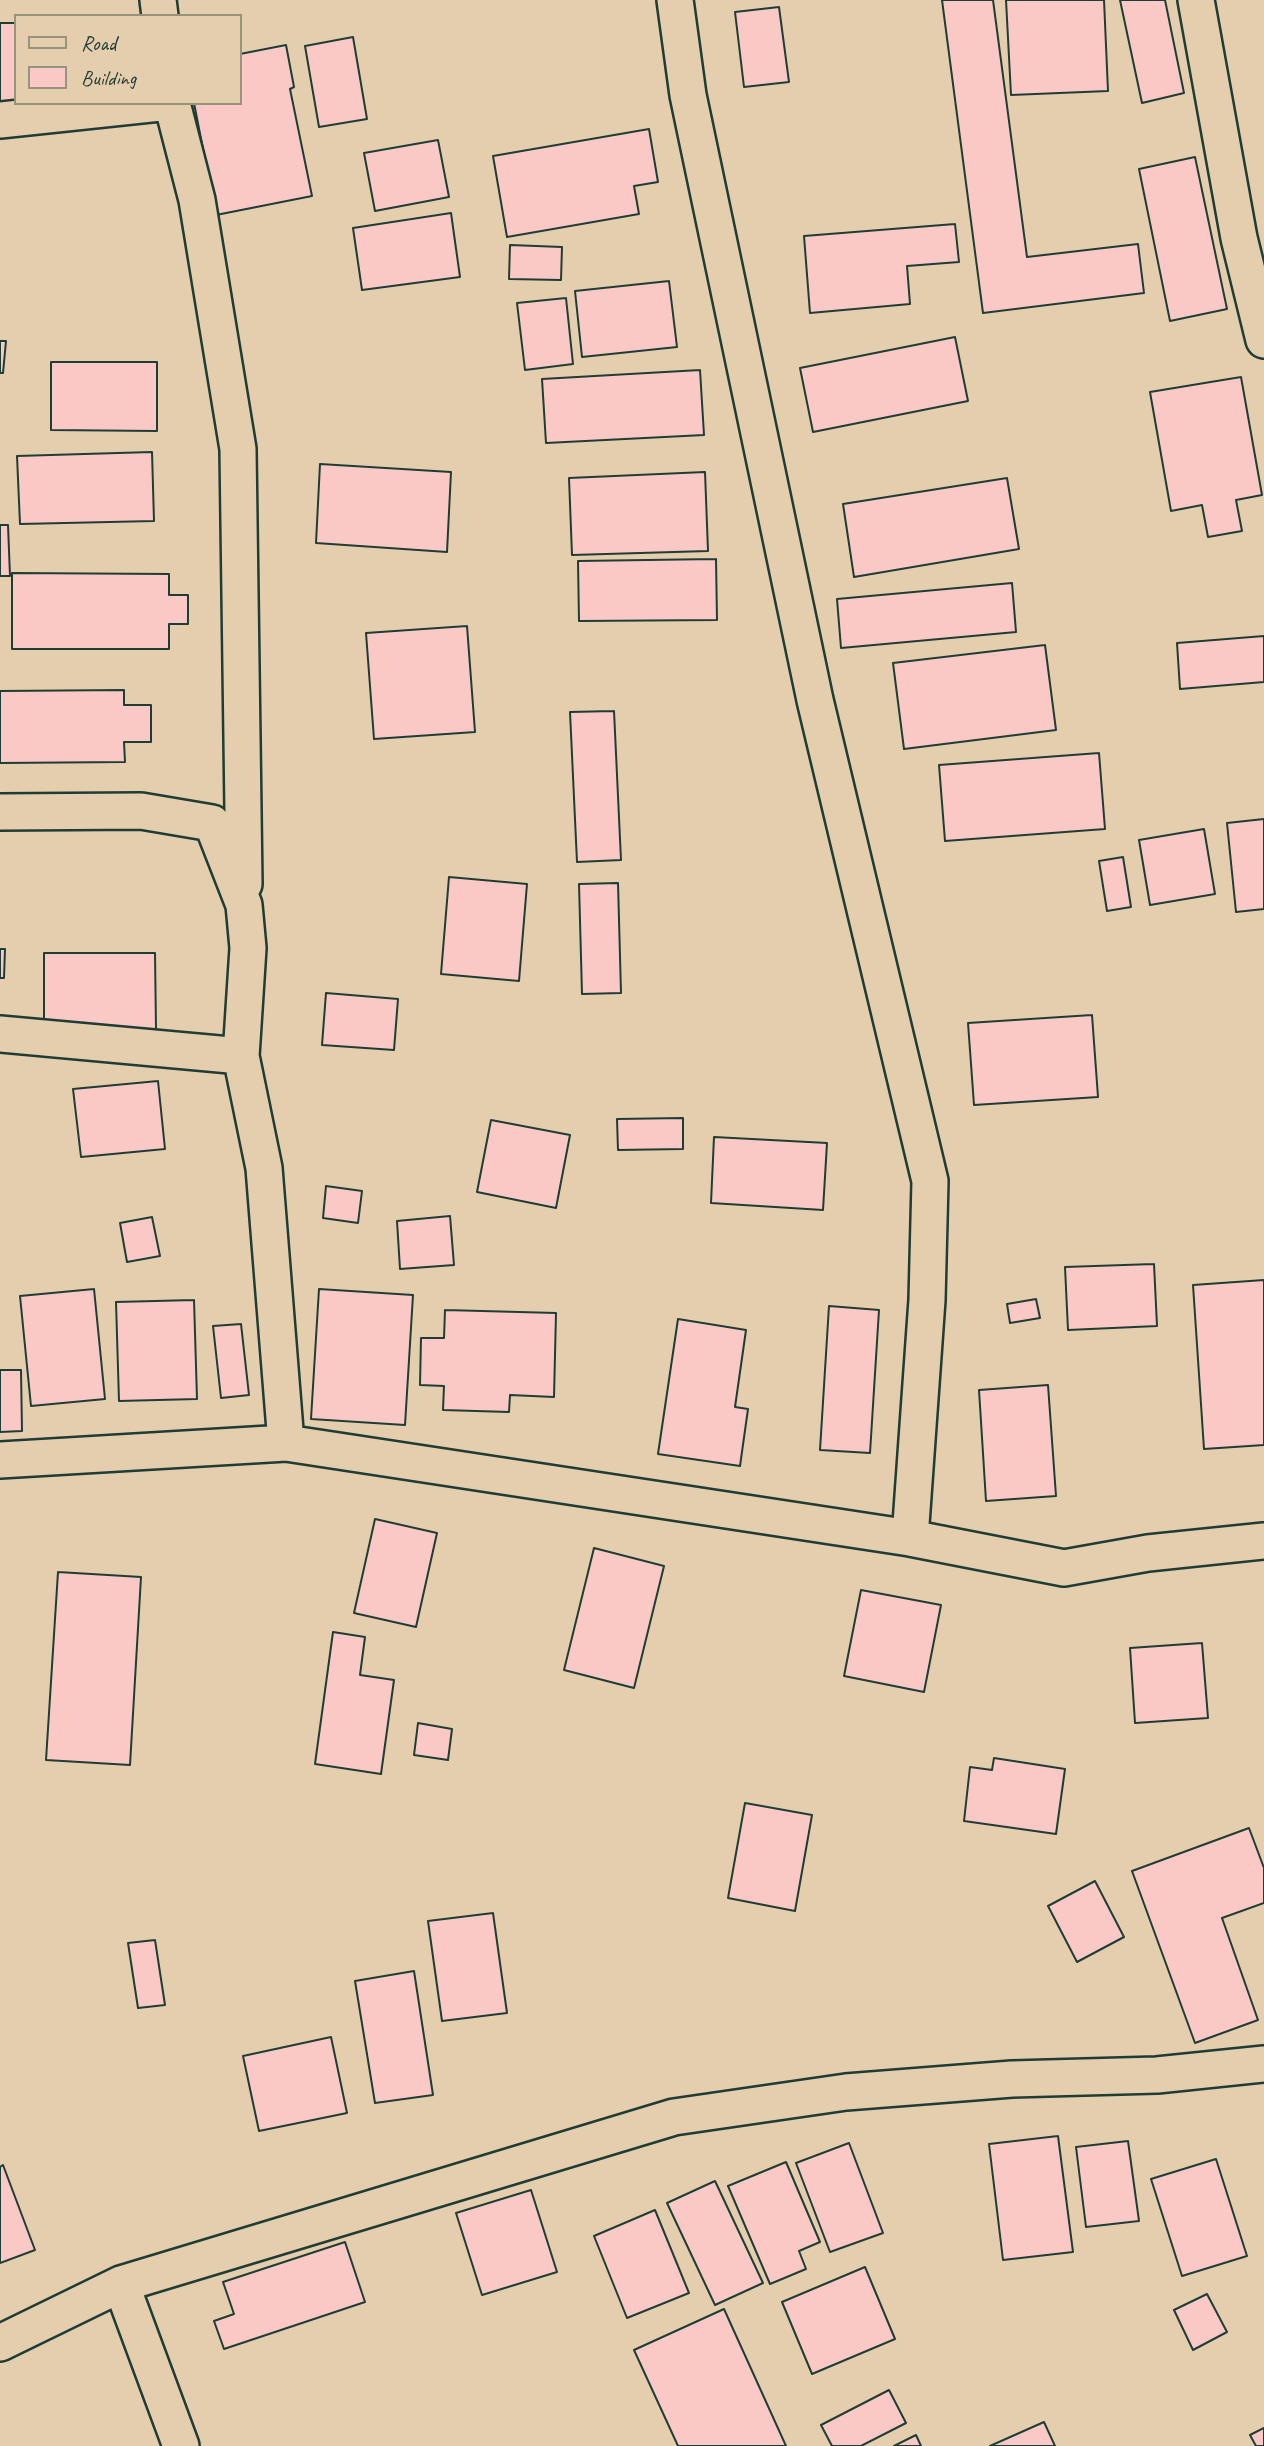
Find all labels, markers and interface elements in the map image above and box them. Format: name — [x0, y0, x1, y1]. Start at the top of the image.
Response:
legend — [14, 14, 242, 105]
text: Road — [81, 30, 116, 56]
text: Building — [81, 65, 136, 91]

